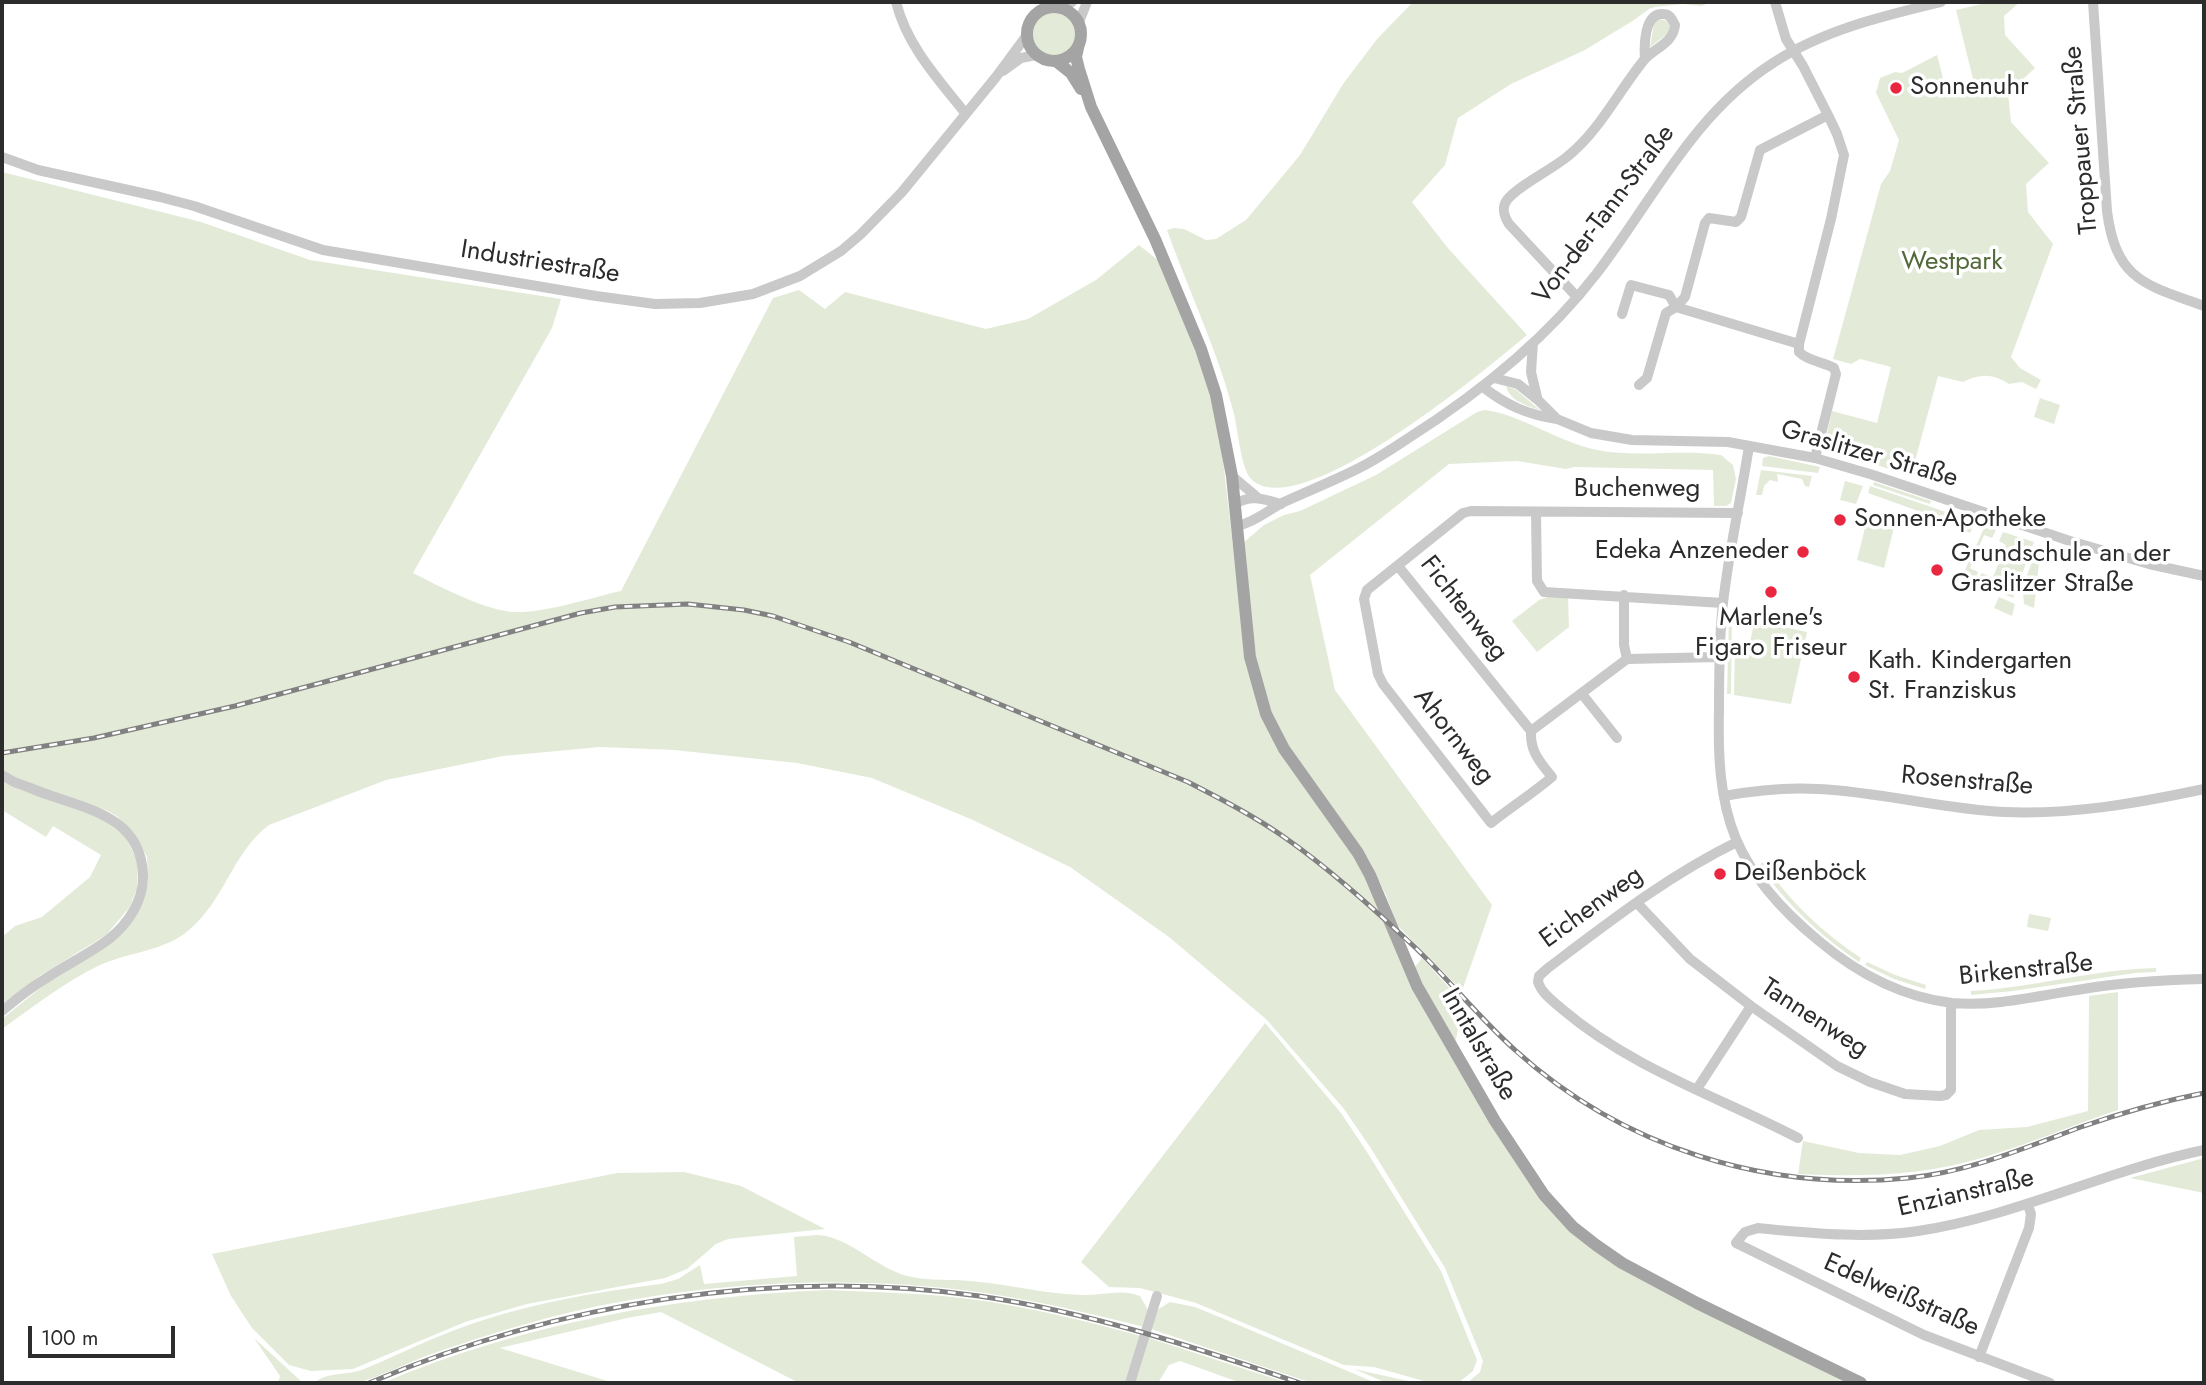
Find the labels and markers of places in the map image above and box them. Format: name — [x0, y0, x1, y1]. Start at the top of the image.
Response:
place label: Sonnenuhr — [1910, 72, 2029, 104]
marker: Sonnenuhr — [1888, 80, 1904, 96]
place label: Sonnen-Apotheke — [1854, 504, 2046, 536]
marker: Sonnen-Apotheke — [1832, 512, 1848, 528]
place label: Edeka Anzeneder — [1595, 536, 1789, 568]
place label: Grundschule an der Graslitzer Straße — [1951, 539, 2171, 600]
marker: Edeka Anzeneder — [1795, 544, 1811, 560]
marker: Grundschule an der Graslitzer Straße — [1929, 562, 1945, 578]
marker: Marlene's Figaro Friseur — [1763, 584, 1779, 600]
place label: Marlene's Figaro Friseur — [1695, 603, 1847, 664]
place label: Kath. Kindergarten St. Franziskus — [1868, 646, 2072, 708]
marker: Kath. Kindergarten St. Franziskus — [1846, 669, 1862, 685]
place label: Deißenböck — [1734, 858, 1866, 890]
marker: Deißenböck — [1712, 866, 1728, 882]

